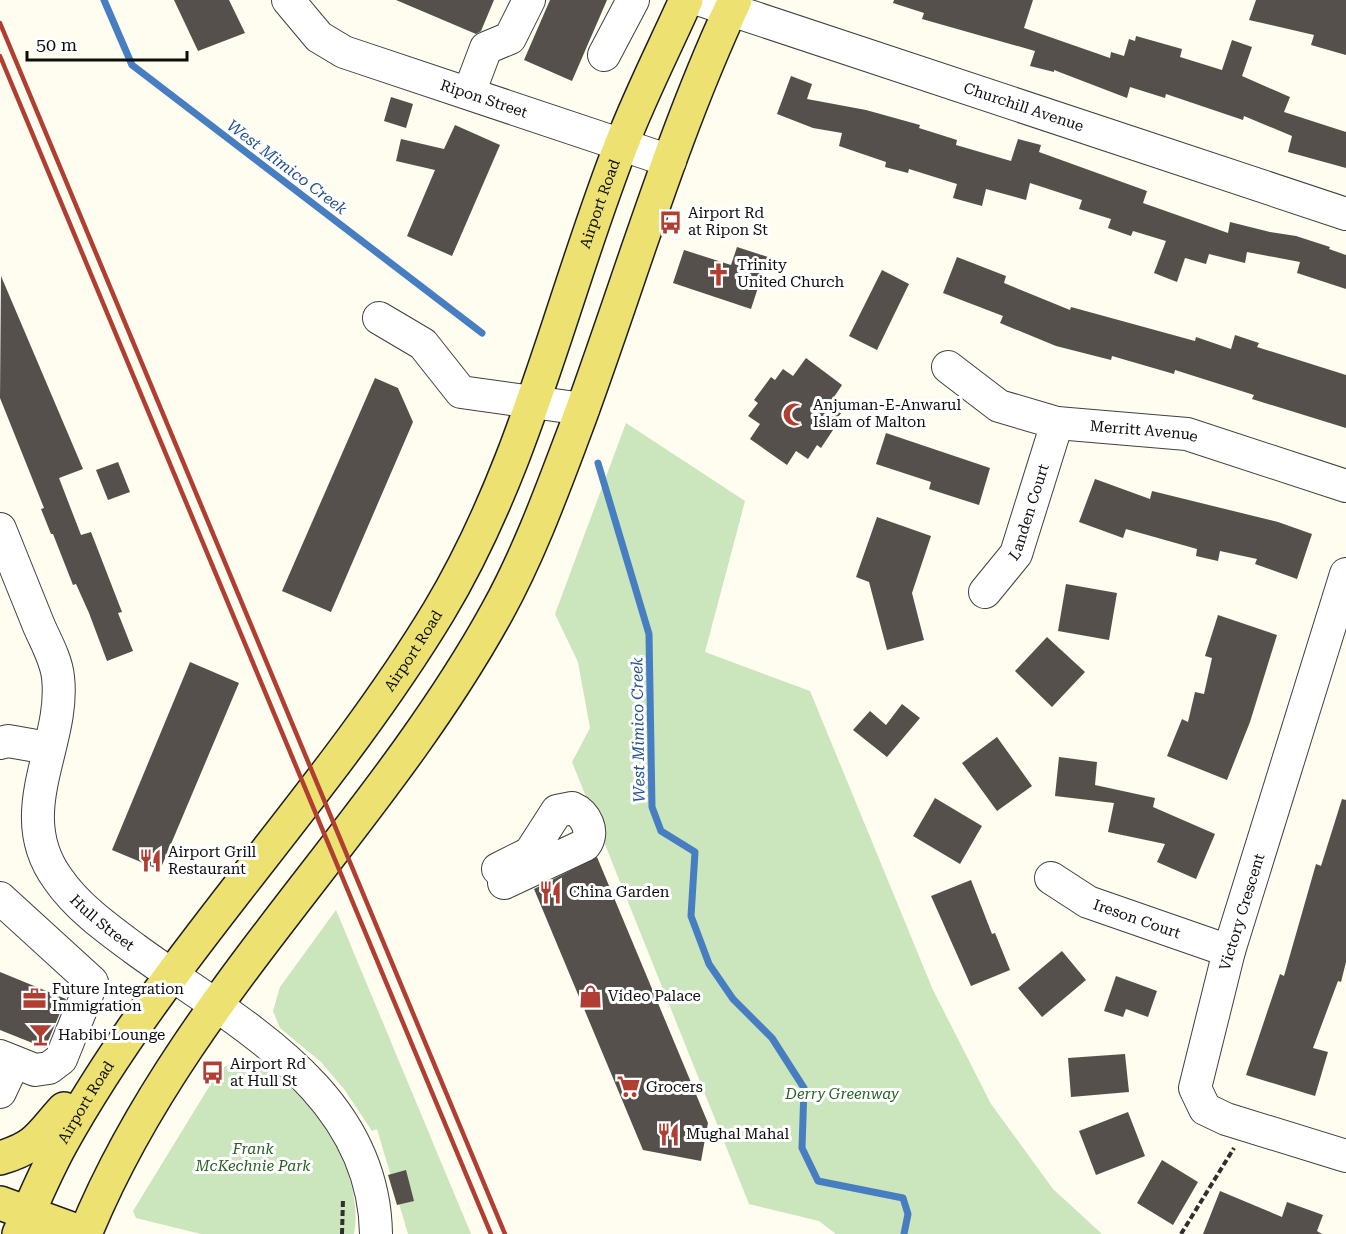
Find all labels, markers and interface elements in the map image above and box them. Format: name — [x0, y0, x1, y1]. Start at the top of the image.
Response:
scale bar — [27, 24, 188, 62]
text: 50 m — [36, 34, 77, 55]
street label: Ripon Street — [438, 76, 530, 122]
street label: Churchill Avenue — [961, 79, 1086, 135]
water label: West Mimico Creek — [223, 116, 351, 219]
street label: Airport Road — [576, 156, 624, 251]
place label: Airport Rd at Ripon St — [688, 204, 768, 239]
bus stop icon: Airport Rd at Ripon St — [657, 209, 683, 235]
place label: Trinity United Church — [737, 256, 844, 291]
church icon: Trinity United Church — [706, 261, 732, 287]
place label: Anjuman-E-Anwarul Islam of Malton — [813, 396, 961, 431]
mosque icon: Anjuman-E-Anwarul Islam of Malton — [782, 401, 808, 427]
street label: Merritt Avenue — [1089, 417, 1200, 446]
street label: Landen Court — [1005, 461, 1053, 564]
street label: Airport Road — [380, 607, 446, 695]
water label: West Mimico Creek — [627, 657, 649, 803]
place label: Airport Grill Restaurant — [168, 843, 257, 878]
restaurant icon: Airport Grill Restaurant — [137, 848, 163, 874]
street label: Victory Crescent — [1216, 851, 1268, 973]
restaurant icon: China Garden — [538, 879, 564, 905]
place label: China Garden — [569, 883, 670, 901]
street label: Hull Street — [66, 891, 138, 955]
street label: Ireson Court — [1091, 896, 1183, 943]
place label: Future Integration Immigration — [52, 980, 184, 1015]
shop icon: Video Palace — [577, 983, 603, 1009]
office icon: Future Integration Immigration — [21, 985, 47, 1011]
place label: Video Palace — [608, 987, 701, 1005]
bar icon: Habibi Lounge — [27, 1022, 53, 1048]
place label: Habibi Lounge — [58, 1026, 165, 1044]
place label: Airport Rd at Hull St — [230, 1055, 306, 1090]
street label: Airport Road — [54, 1057, 118, 1147]
bus stop icon: Airport Rd at Hull St — [199, 1060, 225, 1086]
supermarket icon: Grocers — [615, 1074, 641, 1100]
place label: Grocers — [646, 1078, 703, 1096]
park label: Derry Greenway — [784, 1085, 899, 1103]
restaurant icon: Mughal Mahal — [655, 1121, 681, 1147]
place label: Mughal Mahal — [686, 1125, 789, 1143]
park label: Frank McKechnie Park — [195, 1140, 311, 1175]

